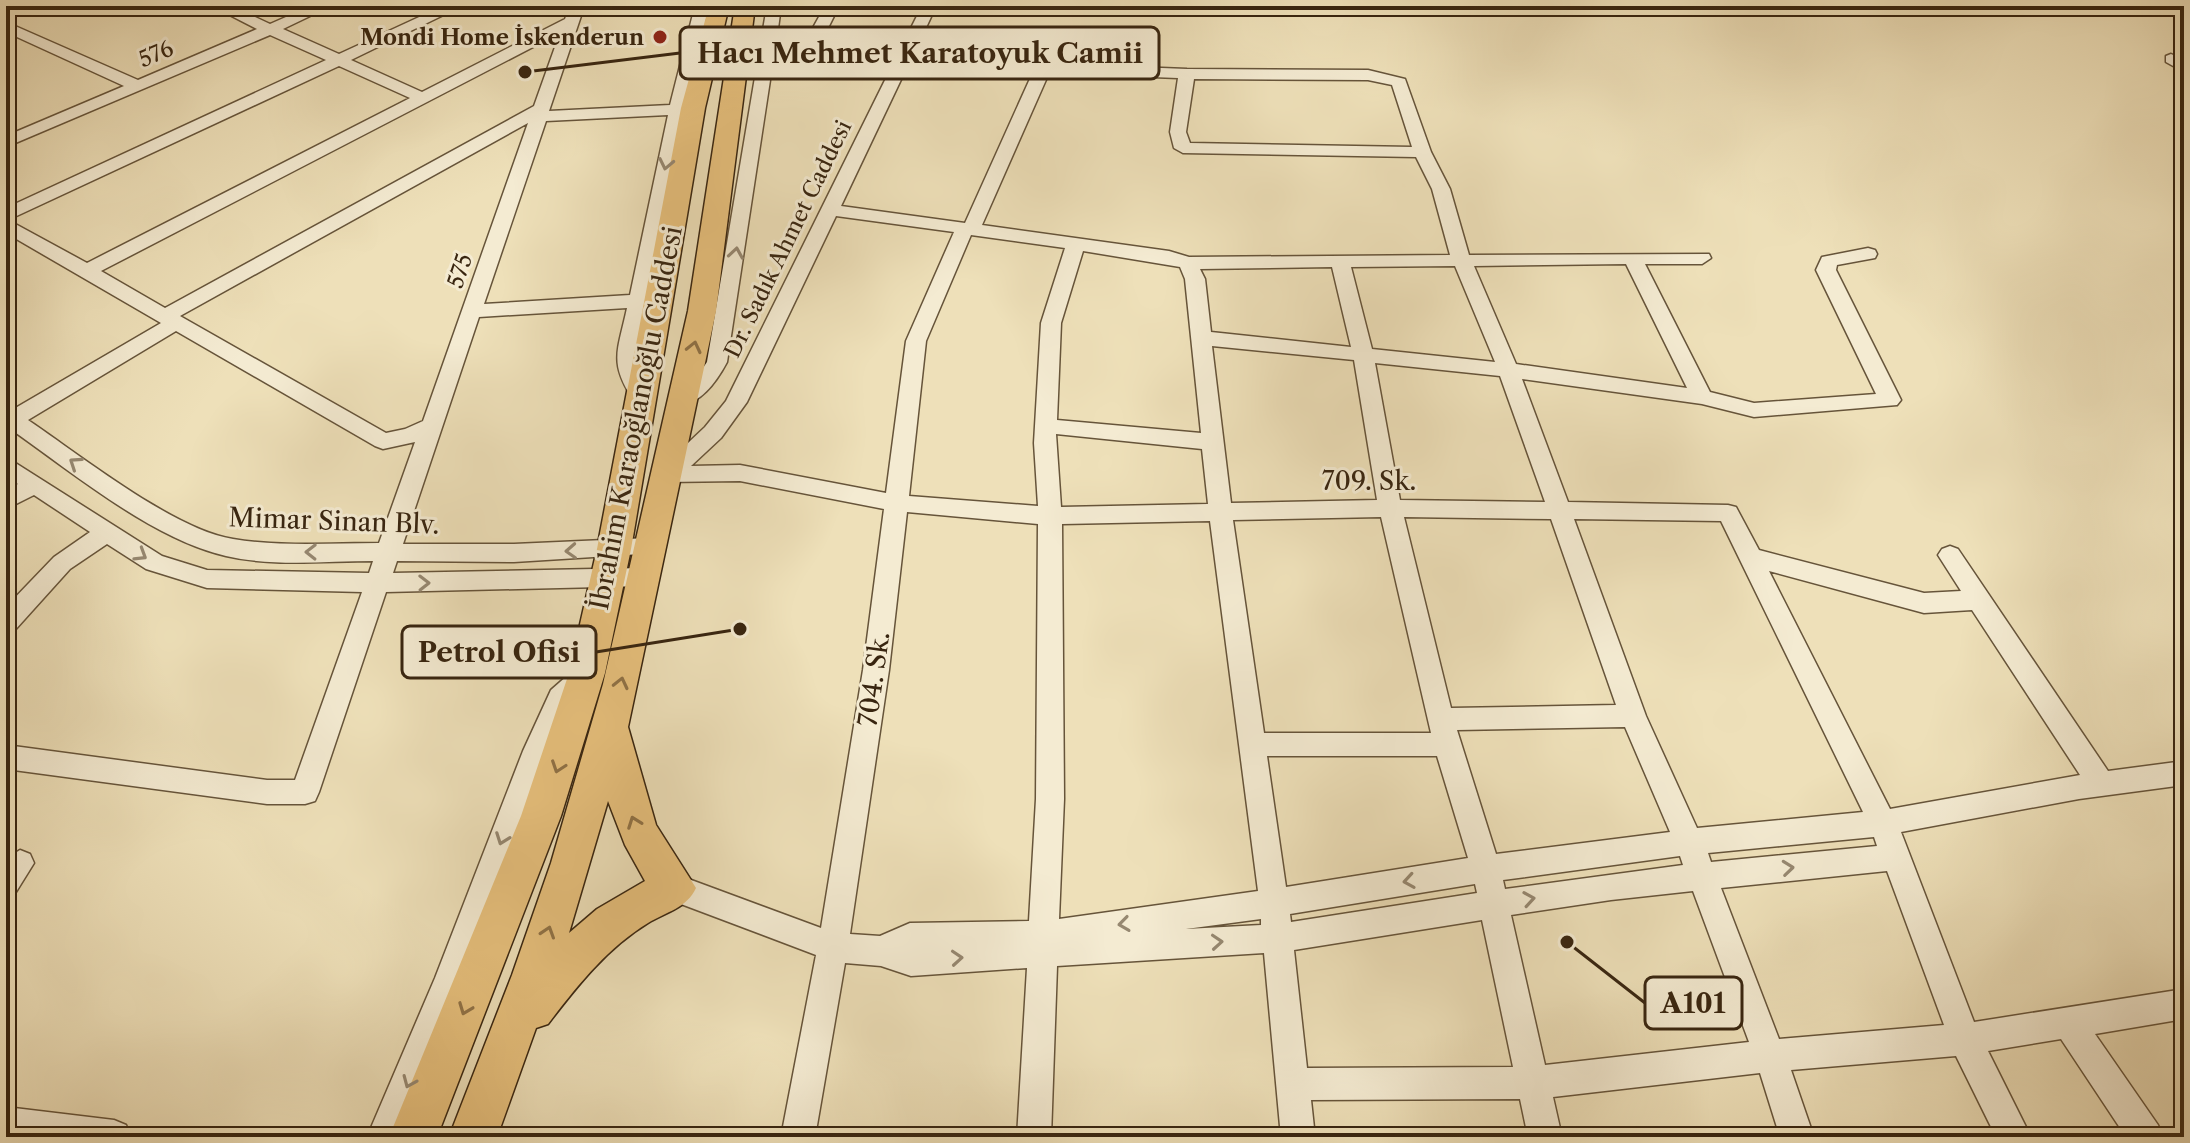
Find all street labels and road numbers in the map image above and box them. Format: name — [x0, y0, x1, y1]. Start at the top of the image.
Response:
street label: 576 — [135, 35, 178, 73]
street label: Dr. Sadık Ahmet Caddesi — [719, 116, 857, 362]
street label: İbrahim Karaoğlanoğlu Caddesi — [583, 223, 689, 613]
street label: 575 — [442, 250, 478, 292]
street label: 709. Sk. — [1322, 465, 1416, 497]
street label: Mimar Sinan Blv. — [228, 501, 440, 541]
street label: 704. Sk. — [852, 630, 896, 728]

